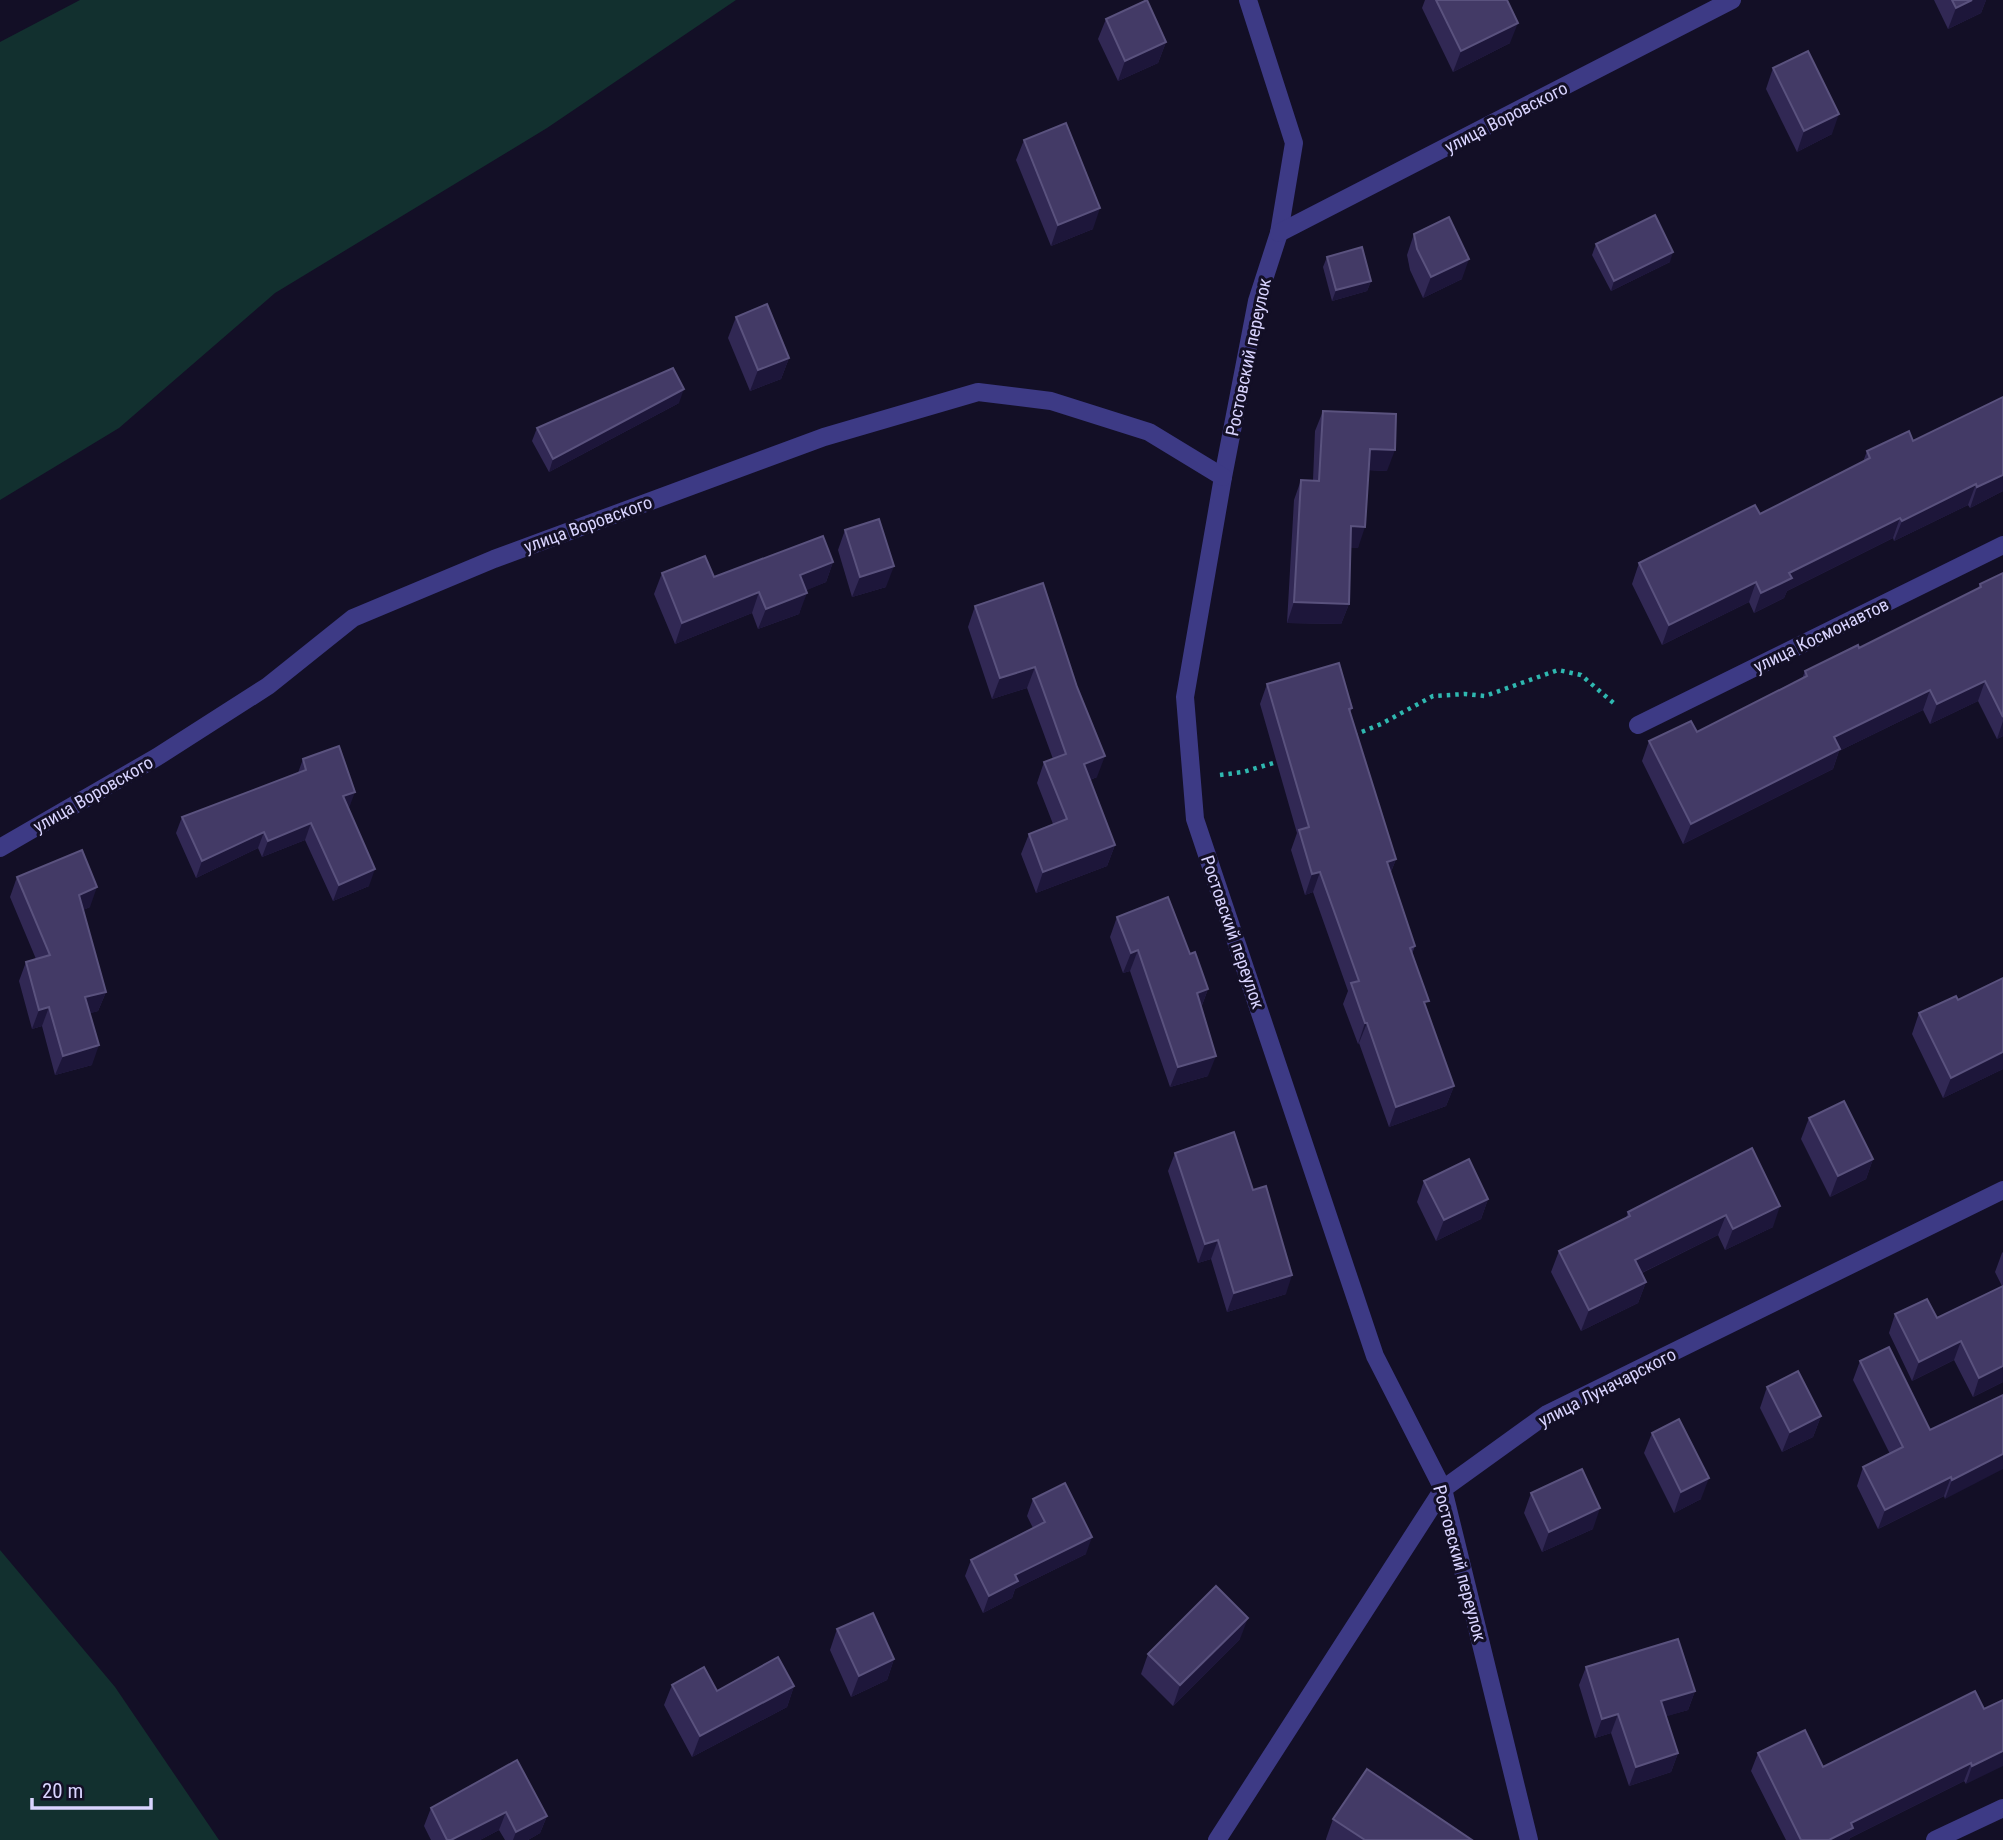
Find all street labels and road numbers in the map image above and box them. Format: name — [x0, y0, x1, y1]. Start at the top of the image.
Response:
street label: улица Воровского — [1441, 77, 1571, 157]
street label: Ростовский переулок — [1221, 276, 1275, 438]
street label: улица Воровского — [521, 491, 655, 557]
street label: улица Космонавтов — [1750, 593, 1892, 677]
street label: улица Воровского — [29, 751, 157, 837]
street label: Ростовский переулок — [1197, 853, 1269, 1012]
street label: улица Луначарского — [1535, 1343, 1679, 1431]
street label: Ростовский переулок — [1429, 1483, 1491, 1644]

